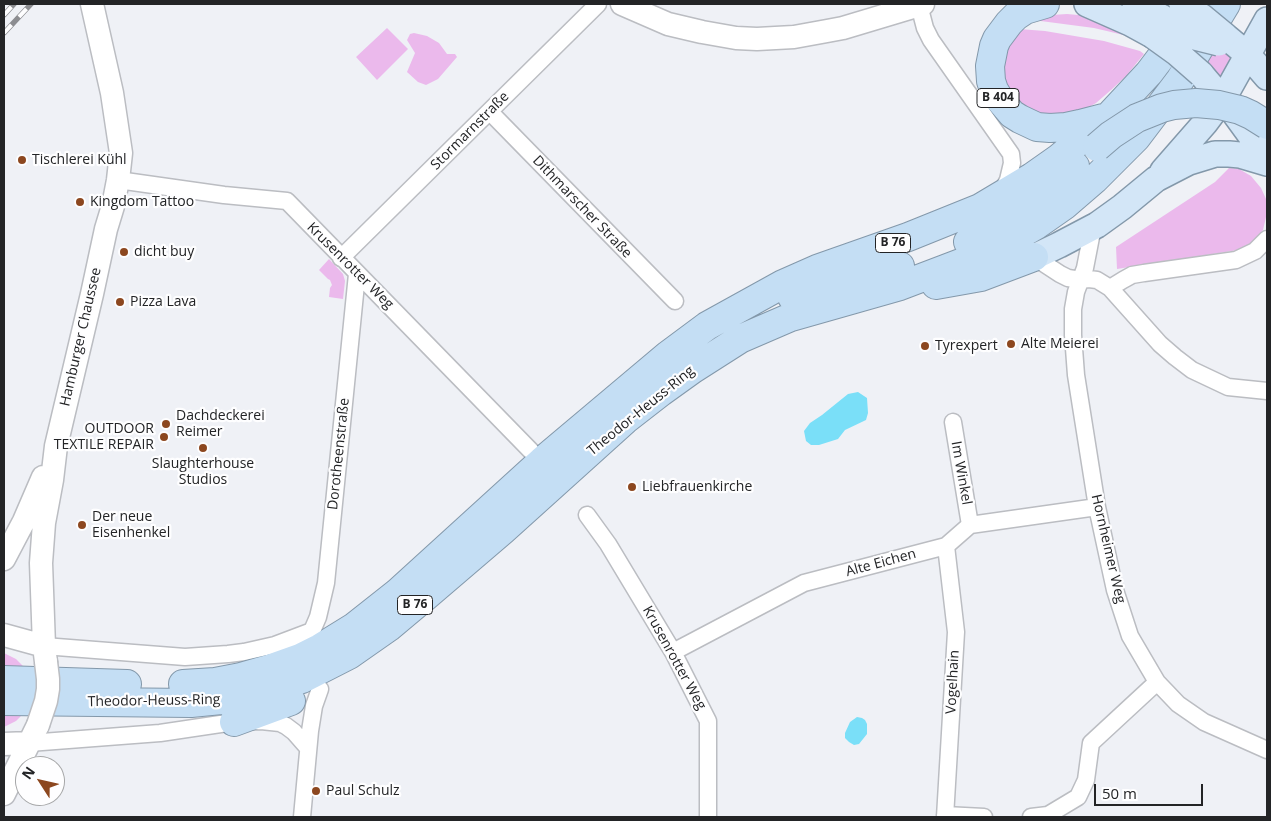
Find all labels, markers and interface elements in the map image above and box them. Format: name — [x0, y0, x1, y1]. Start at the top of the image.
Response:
street label: Stormarnstraße — [427, 88, 513, 174]
road number: B 404 — [977, 89, 1019, 108]
place label: Tischlerei Kühl — [32, 152, 127, 168]
street label: Dithmarscher Straße — [529, 152, 635, 262]
marker: Tischlerei Kühl — [16, 154, 28, 166]
place label: Kingdom Tattoo — [90, 194, 194, 210]
marker: Kingdom Tattoo — [74, 196, 86, 208]
street label: Krusenrotter Weg — [303, 219, 397, 313]
road number: B 76 — [876, 234, 910, 252]
place label: dicht buy — [134, 244, 194, 260]
marker: dicht buy — [118, 246, 130, 258]
street label: Hamburger Chaussee — [57, 266, 105, 408]
place label: Pizza Lava — [130, 294, 196, 310]
marker: Pizza Lava — [114, 296, 126, 308]
place label: Alte Meierei — [1021, 336, 1099, 352]
place label: Tyrexpert — [935, 338, 998, 354]
marker: Alte Meierei — [1005, 338, 1017, 350]
marker: Tyrexpert — [919, 340, 931, 352]
street label: Theodor-Heuss-Ring — [584, 363, 698, 459]
street label: Dorotheenstraße — [325, 397, 353, 511]
place label: Dachdeckerei Reimer — [176, 408, 265, 441]
marker: Dachdeckerei Reimer — [160, 418, 172, 430]
place label: OUTDOOR TEXTILE REPAIR — [54, 421, 154, 454]
marker: OUTDOOR TEXTILE REPAIR — [158, 431, 170, 443]
street label: Im Winkel — [947, 440, 975, 506]
marker: Slaughterhouse Studios — [197, 442, 209, 454]
place label: Slaughterhouse Studios — [152, 456, 254, 488]
place label: Liebfrauenkirche — [642, 479, 752, 495]
marker: Liebfrauenkirche — [626, 481, 638, 493]
street label: Hornheimer Weg — [1087, 493, 1129, 605]
place label: Der neue Eisenhenkel — [92, 509, 170, 542]
marker: Der neue Eisenhenkel — [76, 519, 88, 531]
street label: Alte Eichen — [844, 546, 918, 580]
road number: B 76 — [398, 596, 432, 614]
street label: Krusenrotter Weg — [639, 603, 709, 713]
street label: Vogelhain — [943, 649, 963, 715]
street label: Theodor-Heuss-Ring — [87, 691, 221, 711]
north arrow — [15, 756, 65, 806]
text: N — [17, 763, 39, 783]
scale bar — [1096, 774, 1205, 806]
place label: Paul Schulz — [326, 783, 400, 799]
text: 50 m — [1102, 783, 1137, 803]
marker: Paul Schulz — [310, 785, 322, 797]

